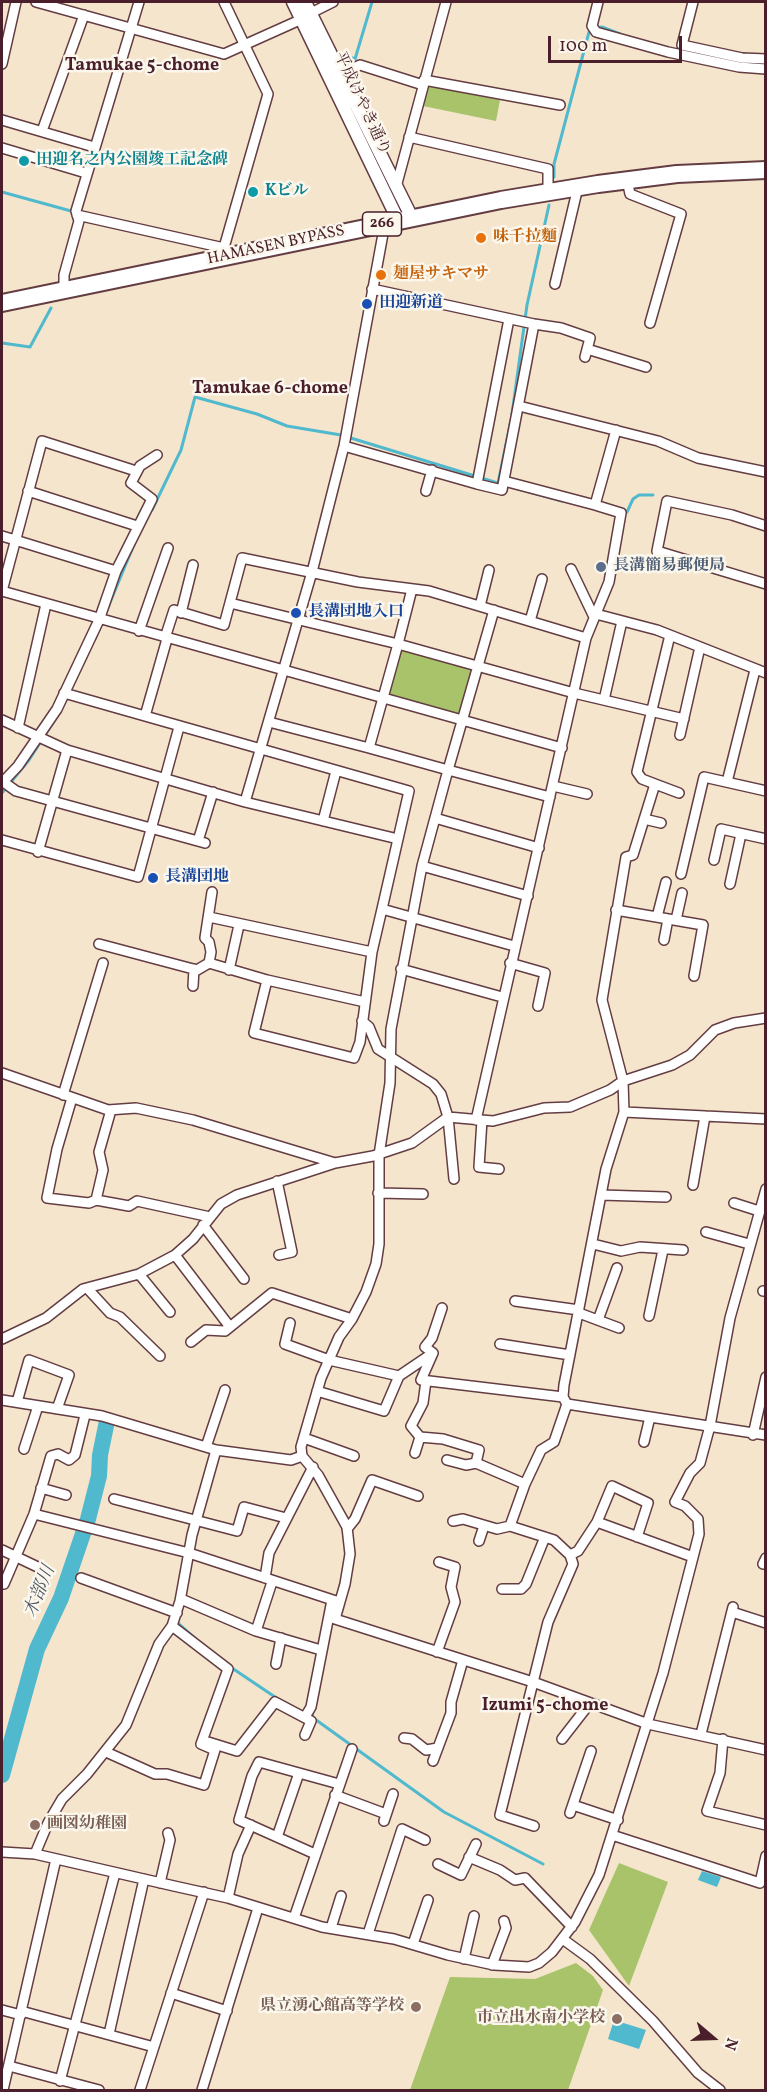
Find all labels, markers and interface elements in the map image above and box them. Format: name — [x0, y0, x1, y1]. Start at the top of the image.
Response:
scale bar — [551, 24, 684, 62]
text: 100 m — [559, 34, 608, 59]
street label: 平成けやき通り — [329, 49, 393, 159]
district label: Tamukae 5-chome — [65, 56, 219, 78]
place label: 田迎名之内公園竣工記念碑 — [36, 151, 228, 171]
marker: 田迎名之内公園竣工記念碑 — [17, 154, 31, 168]
place label: Kビル — [265, 182, 309, 202]
marker: Kビル — [246, 185, 260, 199]
road number: 266 — [362, 212, 401, 236]
street label: HAMASEN BYPASS — [206, 222, 346, 270]
place label: 味千拉麵 — [493, 228, 557, 248]
marker: 味千拉麵 — [474, 231, 488, 245]
place label: 麺屋サキマサ — [393, 265, 489, 285]
marker: 麺屋サキマサ — [374, 268, 388, 282]
place label: 田迎新道 — [379, 294, 443, 314]
marker: 田迎新道 — [360, 297, 374, 311]
district label: Tamukae 6-chome — [192, 379, 348, 401]
place label: 長溝簡易郵便局 — [613, 557, 725, 577]
marker: 長溝簡易郵便局 — [594, 560, 608, 574]
place label: 長溝団地入口 — [308, 603, 404, 623]
marker: 長溝団地入口 — [289, 606, 303, 620]
place label: 長溝団地 — [165, 868, 229, 888]
marker: 長溝団地 — [146, 871, 160, 885]
water label: 木部川 — [21, 1563, 61, 1621]
district label: Izumi 5-chome — [482, 1696, 608, 1718]
place label: 画図幼稚園 — [47, 1815, 127, 1835]
marker: 画図幼稚園 — [28, 1818, 42, 1832]
place label: 県立湧心館高等学校 — [260, 1997, 404, 2017]
marker: 県立湧心館高等学校 — [409, 2000, 423, 2014]
north arrow — [683, 2008, 743, 2068]
place label: 市立出水南小学校 — [477, 2009, 605, 2029]
marker: 市立出水南小学校 — [610, 2012, 624, 2026]
text: N — [718, 2035, 742, 2053]

